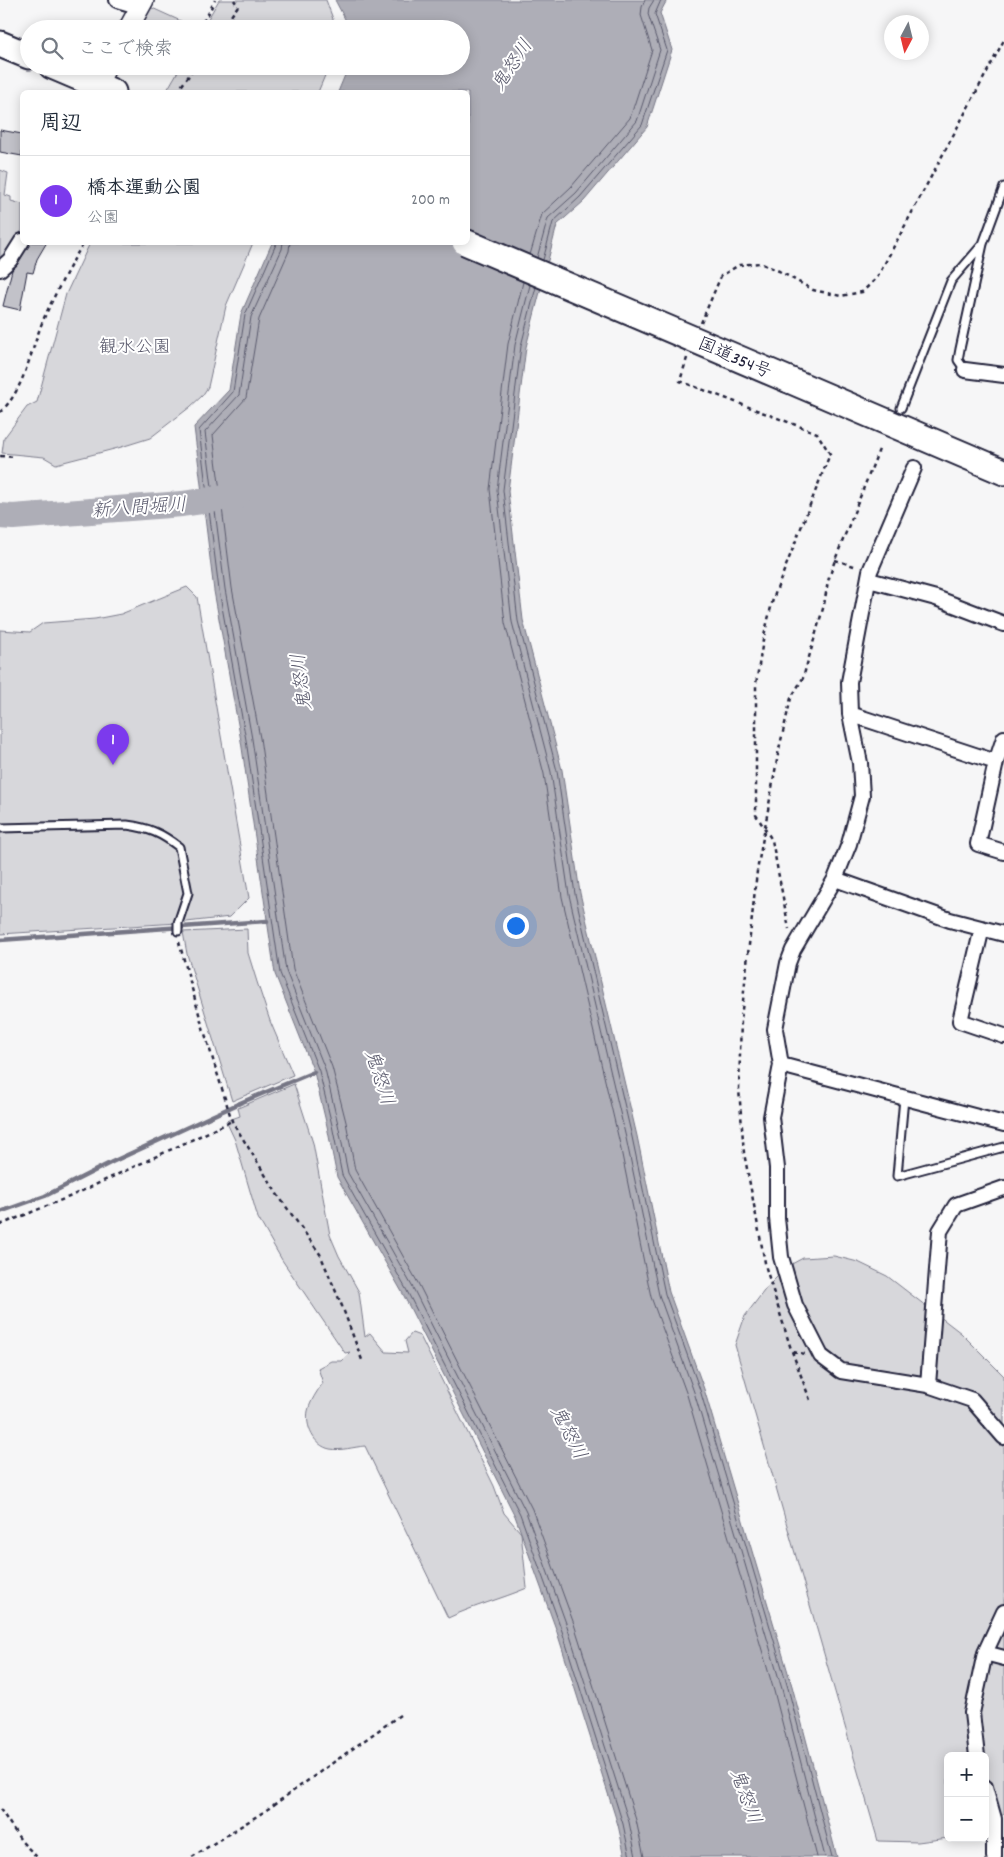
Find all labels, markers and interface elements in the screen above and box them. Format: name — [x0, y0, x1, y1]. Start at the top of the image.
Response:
north arrow — [884, 15, 929, 60]
search box — [20, 20, 470, 75]
icon: search — [38, 34, 66, 62]
water label: 鬼怒川 — [487, 35, 541, 97]
text: ここで検索 — [78, 37, 173, 64]
text: 周辺 — [40, 110, 82, 140]
text: 橋本運動公園 — [87, 176, 201, 203]
text: 1 — [54, 189, 58, 212]
text: 200 m — [411, 189, 450, 212]
text: 公園 — [87, 207, 119, 230]
street label: 国道354号 — [693, 333, 775, 386]
park label: 観水公園 — [99, 336, 171, 361]
water label: 新八間堀川 — [91, 493, 188, 526]
water label: 鬼怒川 — [287, 652, 320, 712]
pin: 1 — [97, 724, 129, 765]
your location — [503, 913, 529, 939]
water label: 鬼怒川 — [356, 1047, 399, 1109]
water label: 鬼怒川 — [542, 1402, 592, 1465]
map controls — [944, 1752, 989, 1842]
button: + — [944, 1752, 989, 1797]
water label: 鬼怒川 — [721, 1766, 766, 1829]
button: − — [944, 1797, 989, 1842]

